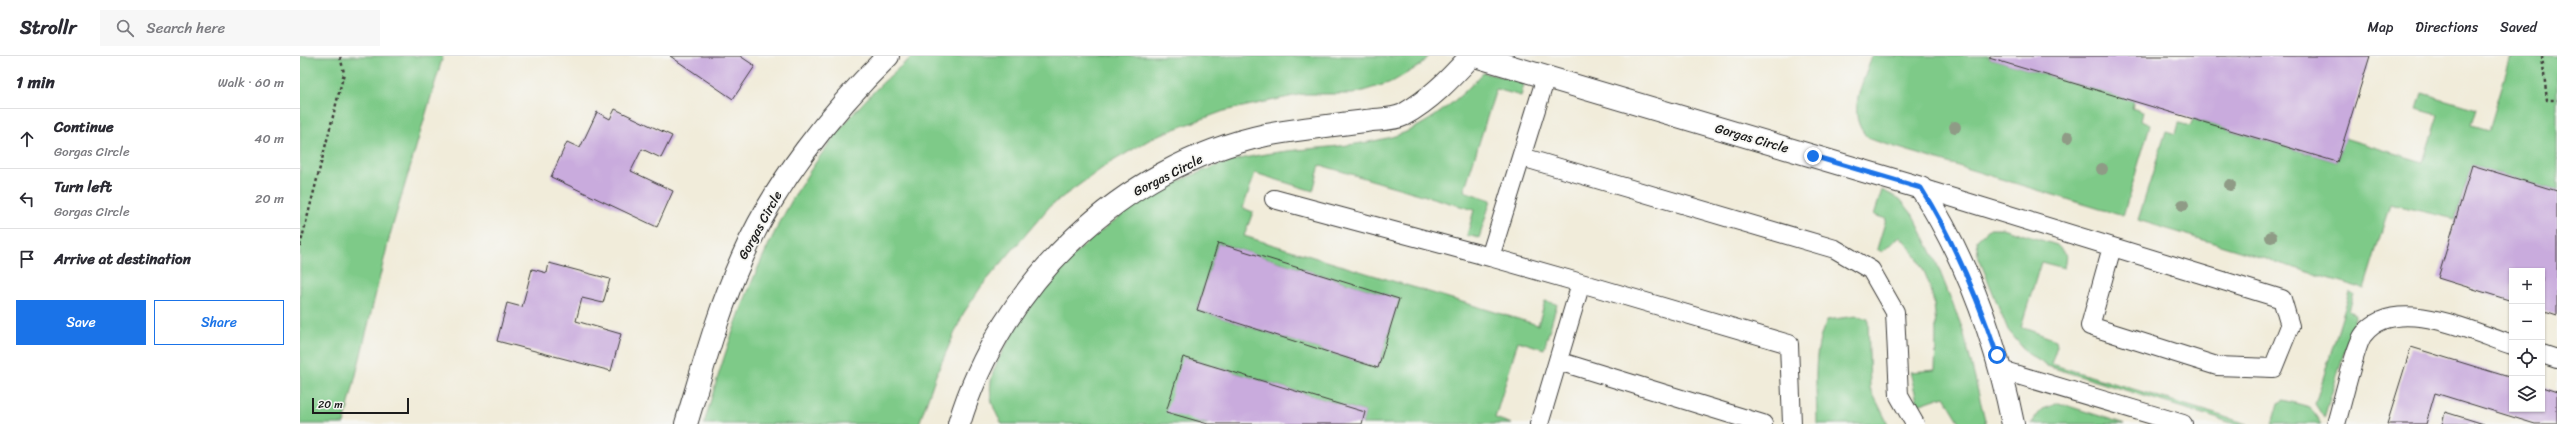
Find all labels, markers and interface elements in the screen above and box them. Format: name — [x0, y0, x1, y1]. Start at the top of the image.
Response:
search box — [100, 10, 380, 46]
text: Strollr — [20, 11, 76, 44]
text: Search here — [146, 15, 225, 41]
text: Map — [2367, 15, 2393, 40]
text: Directions — [2415, 15, 2478, 40]
text: Saved — [2500, 15, 2537, 40]
icon: search — [114, 17, 136, 39]
text: 1 min — [16, 67, 55, 97]
text: Walk · 60 m — [218, 71, 284, 94]
text: Continue — [54, 114, 114, 140]
street label: Gorgas Circle — [1712, 117, 1792, 160]
text: 40 m — [254, 127, 284, 150]
icon: ahead — [16, 128, 38, 150]
text: Gorgas Circle — [54, 140, 130, 163]
street label: Gorgas Circle — [1129, 147, 1207, 202]
route end — [1804, 147, 1822, 165]
text: Turn left — [54, 174, 112, 200]
street label: Gorgas Circle — [732, 186, 789, 264]
text: 20 m — [255, 187, 284, 210]
icon: left — [16, 188, 38, 210]
text: Gorgas Circle — [54, 200, 130, 223]
text: Arrive at destination — [54, 246, 191, 272]
icon: arrive — [16, 248, 38, 270]
map controls — [2509, 268, 2545, 412]
button: + — [2509, 268, 2545, 304]
button: Save — [16, 300, 146, 345]
button: Share — [154, 300, 284, 345]
button: − — [2509, 304, 2545, 340]
button: locate — [2509, 340, 2545, 376]
route start — [1988, 346, 2006, 364]
button: layers — [2509, 376, 2545, 412]
text: 20 m — [318, 395, 343, 414]
scale bar — [312, 396, 409, 415]

